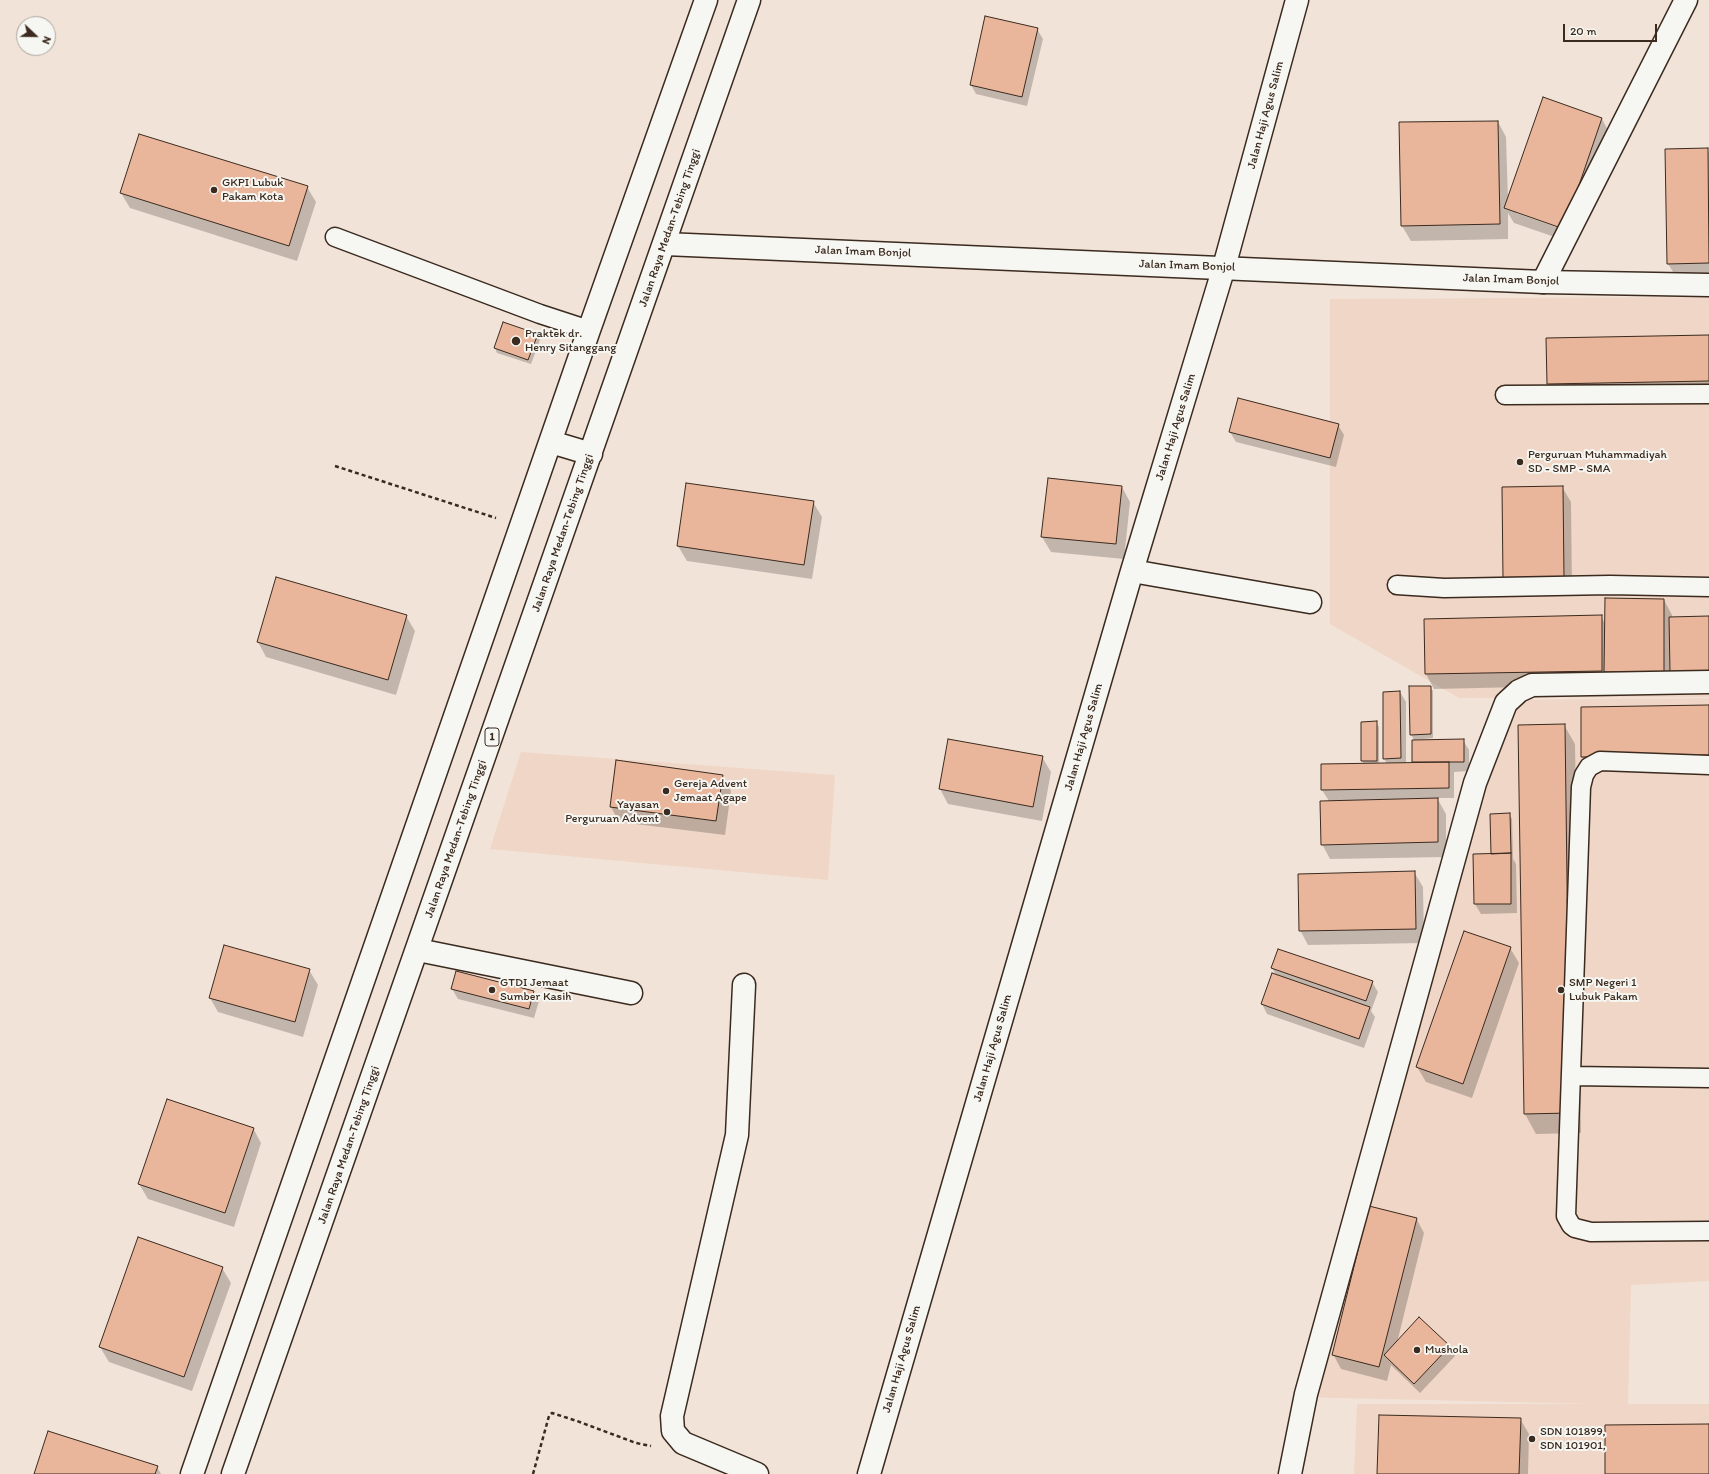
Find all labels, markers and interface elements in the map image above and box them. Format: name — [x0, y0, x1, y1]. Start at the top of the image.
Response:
north arrow — [16, 16, 56, 56]
scale bar — [1565, 16, 1659, 42]
text: 20 m — [1570, 24, 1597, 38]
text: N — [39, 34, 54, 46]
street label: Jalan Haji Agus Salim — [1245, 59, 1287, 171]
street label: Jalan Raya Medan-Tebing Tinggi — [636, 147, 704, 309]
place label: GKPI Lubuk Pakam Kota — [222, 176, 283, 204]
marker: GKPI Lubuk Pakam Kota — [209, 185, 219, 195]
street label: Jalan Imam Bonjol — [814, 243, 912, 261]
street label: Jalan Imam Bonjol — [1138, 257, 1236, 275]
street label: Jalan Imam Bonjol — [1462, 271, 1560, 289]
place label: Praktek dr. Henry Sitanggang — [525, 327, 616, 355]
marker: Praktek dr. Henry Sitanggang — [510, 335, 522, 347]
street label: Jalan Haji Agus Salim — [1153, 372, 1199, 482]
place label: Perguruan Muhammadiyah SD - SMP - SMA — [1528, 448, 1667, 476]
street label: Jalan Raya Medan-Tebing Tinggi — [529, 452, 597, 614]
marker: Perguruan Muhammadiyah SD - SMP - SMA — [1515, 457, 1525, 467]
street label: Jalan Haji Agus Salim — [1062, 682, 1106, 792]
road number: 1 — [485, 728, 499, 746]
street label: Jalan Raya Medan-Tebing Tinggi — [422, 758, 490, 920]
place label: Gereja Advent Jemaat Agape — [674, 777, 747, 805]
marker: Gereja Advent Jemaat Agape — [661, 786, 671, 796]
place label: Yayasan Perguruan Advent — [565, 798, 659, 826]
marker: Yayasan Perguruan Advent — [662, 807, 672, 817]
place label: GTDI Jemaat Sumber Kasih — [500, 976, 571, 1004]
place label: SMP Negeri 1 Lubuk Pakam — [1569, 976, 1638, 1004]
marker: GTDI Jemaat Sumber Kasih — [487, 985, 497, 995]
marker: SMP Negeri 1 Lubuk Pakam — [1556, 985, 1566, 995]
street label: Jalan Haji Agus Salim — [971, 993, 1015, 1103]
street label: Jalan Raya Medan-Tebing Tinggi — [315, 1064, 383, 1226]
street label: Jalan Haji Agus Salim — [880, 1304, 924, 1414]
place label: Mushola — [1425, 1343, 1468, 1357]
marker: Mushola — [1412, 1345, 1422, 1355]
place label: SDN 101899, SDN 101901, — [1540, 1425, 1606, 1453]
marker: SDN 101899, SDN 101901, — [1527, 1434, 1537, 1444]

